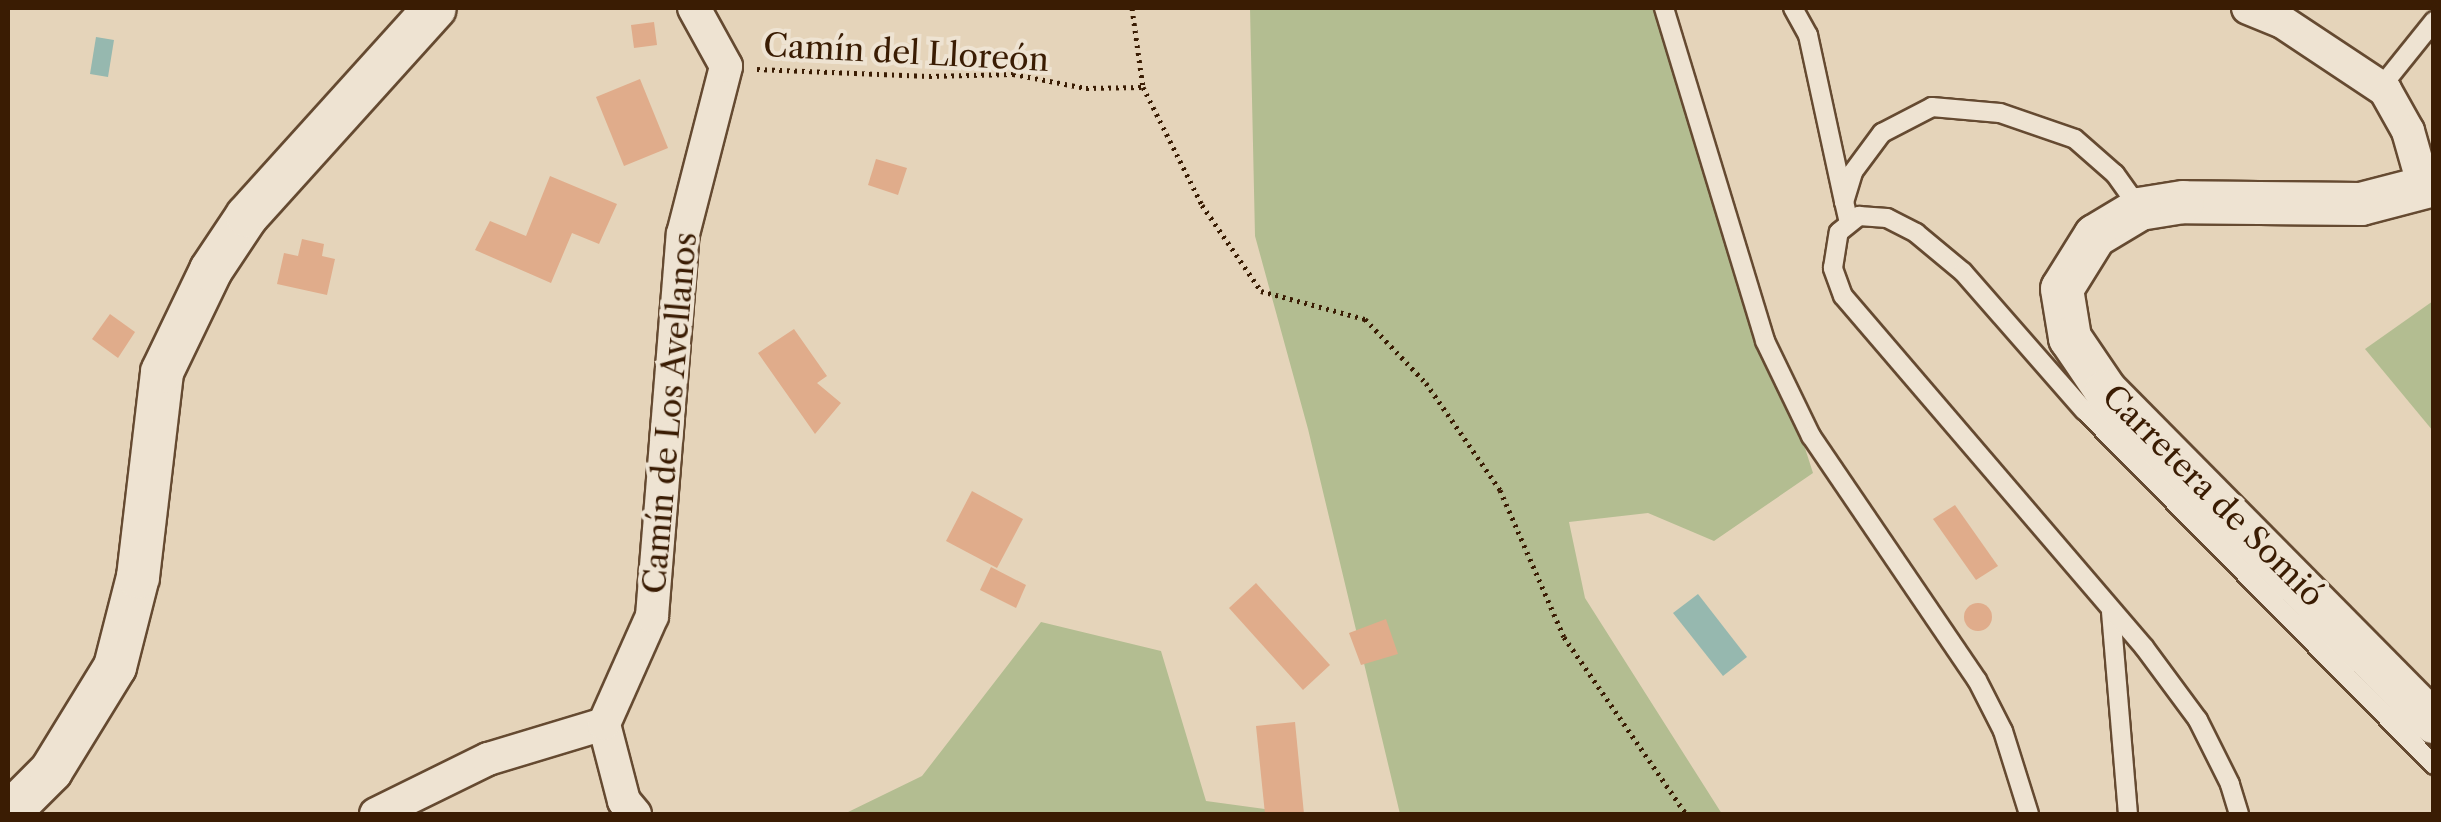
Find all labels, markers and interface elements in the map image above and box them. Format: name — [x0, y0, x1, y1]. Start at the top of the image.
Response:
street label: Camín del Lloreón — [762, 26, 1050, 80]
street label: Camín de Los Avellanos — [635, 230, 705, 596]
street label: Carretera de Somió — [2094, 377, 2332, 615]

